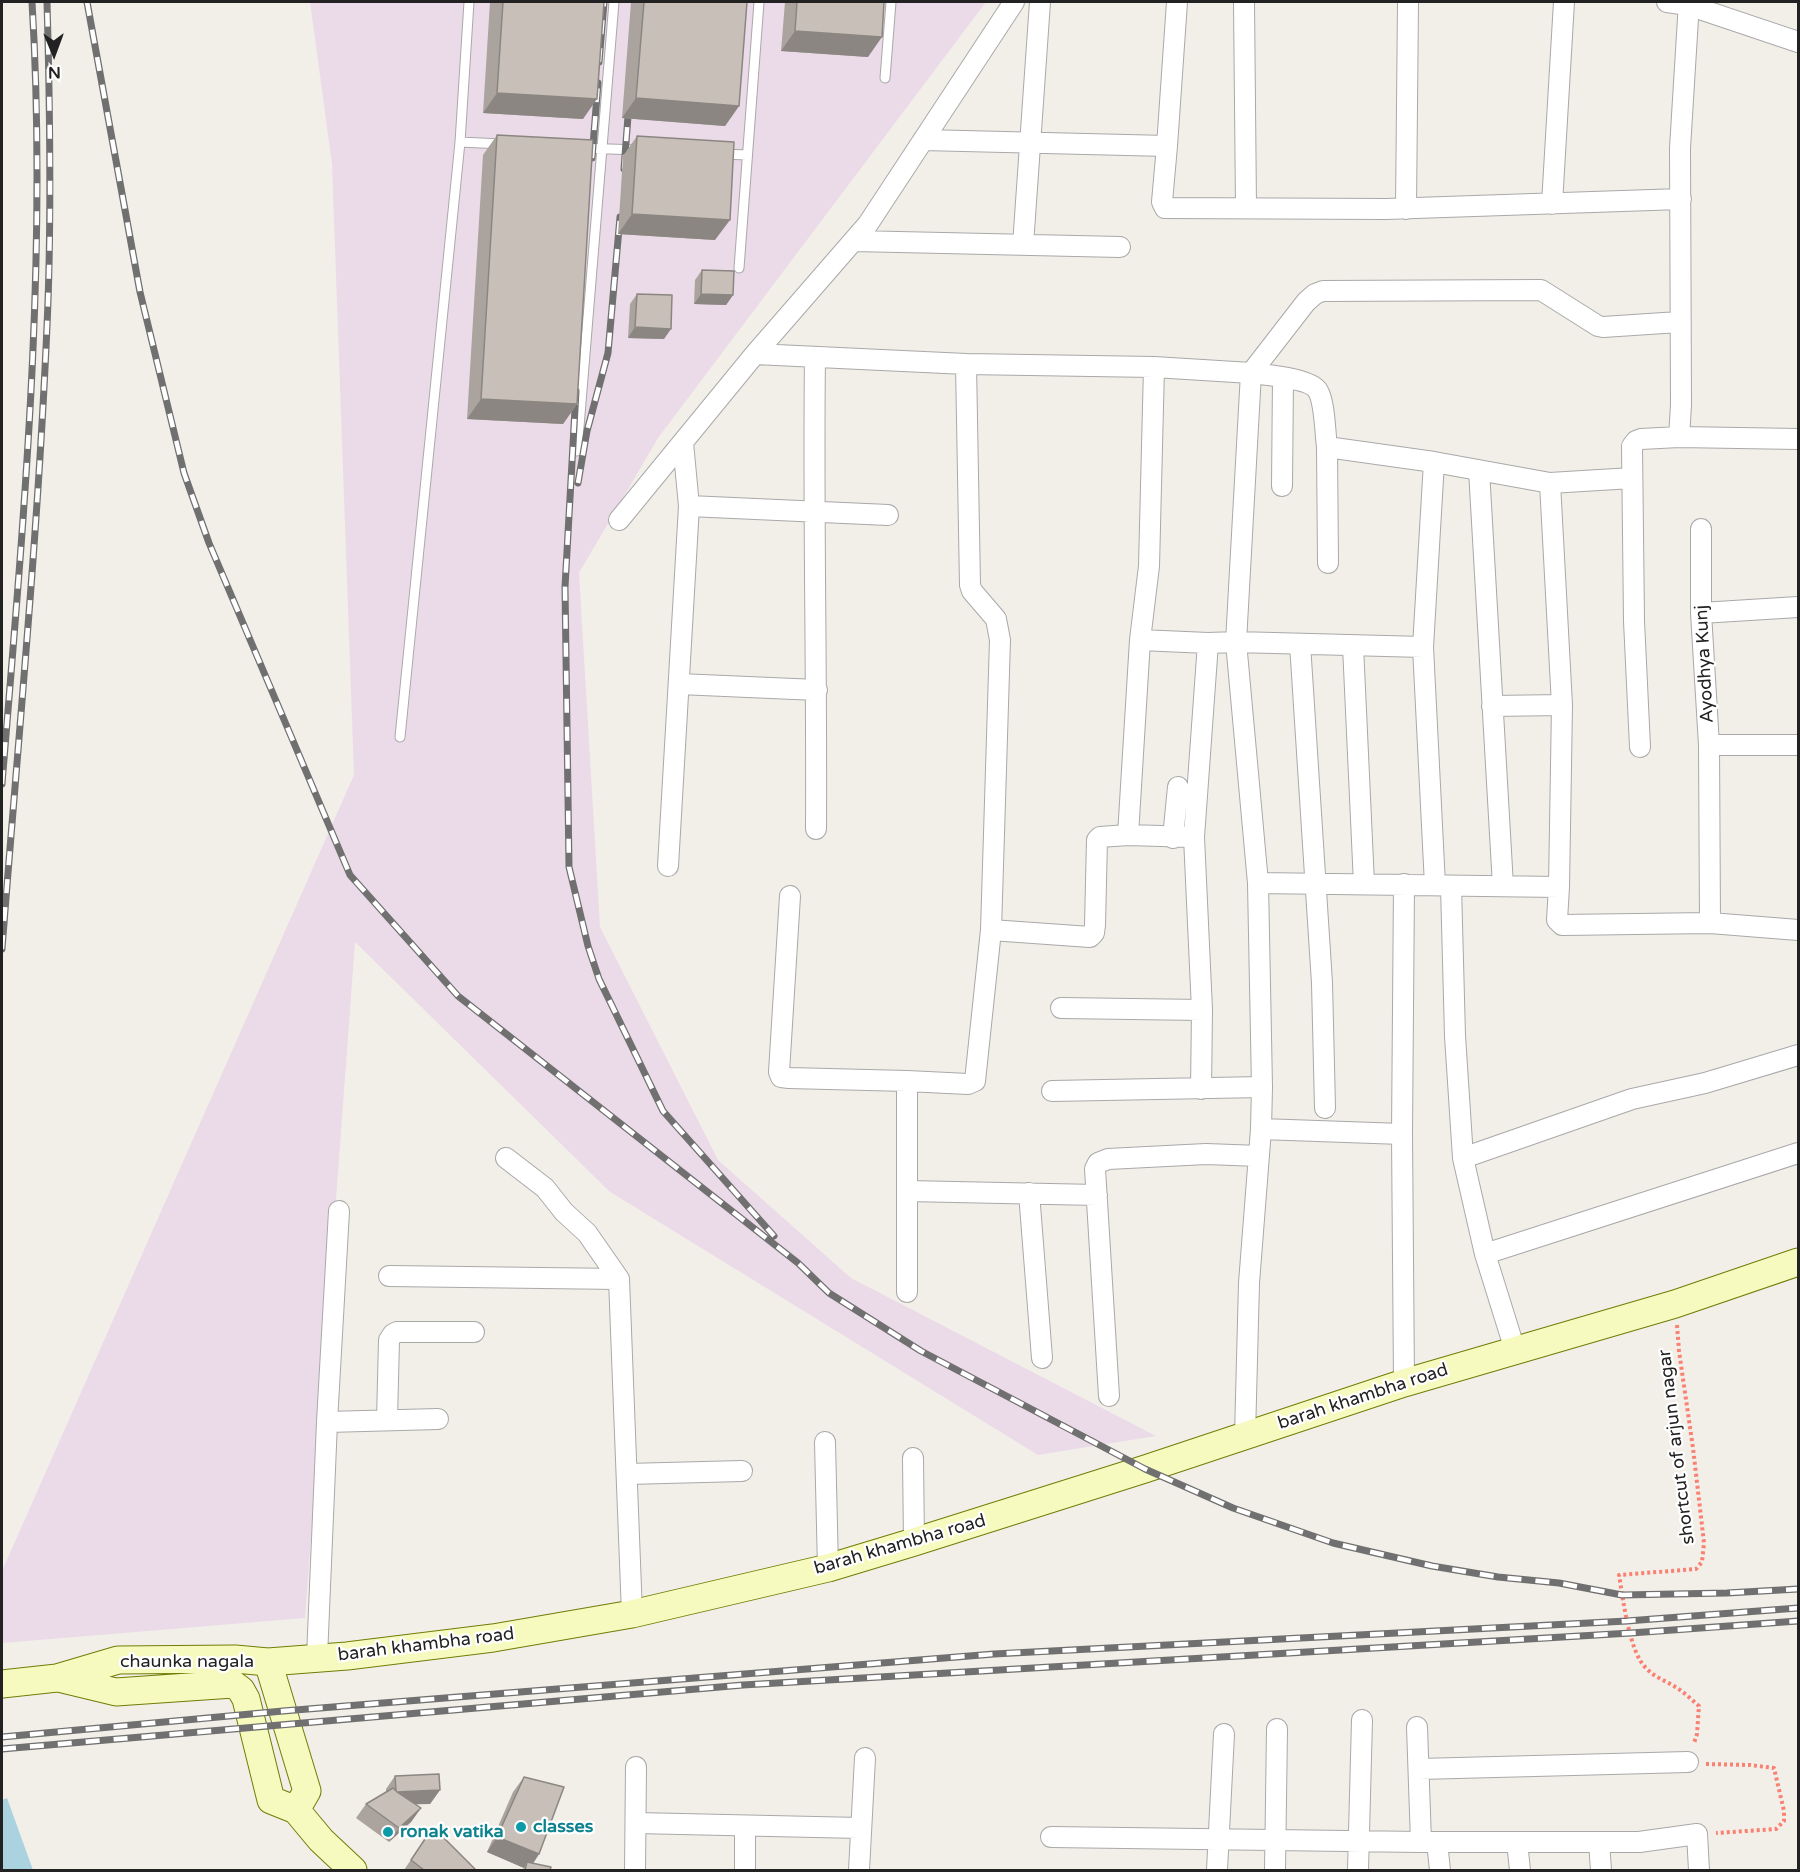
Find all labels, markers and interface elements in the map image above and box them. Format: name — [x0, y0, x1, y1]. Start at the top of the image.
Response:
north arrow — [24, 24, 84, 84]
text: N — [48, 62, 61, 82]
street label: Ayodhya Kunj — [1691, 604, 1719, 724]
street label: shortcut of arjun nagar — [1654, 1348, 1700, 1546]
street label: barah khambha road — [1275, 1359, 1451, 1435]
street label: barah khambha road — [812, 1510, 988, 1580]
street label: barah khambha road — [336, 1623, 516, 1667]
street label: chaunka nagala — [120, 1651, 254, 1673]
place label: classes — [533, 1816, 593, 1838]
marker: classes — [514, 1820, 528, 1834]
place label: ronak vatika — [400, 1821, 504, 1843]
marker: ronak vatika — [381, 1825, 395, 1839]

